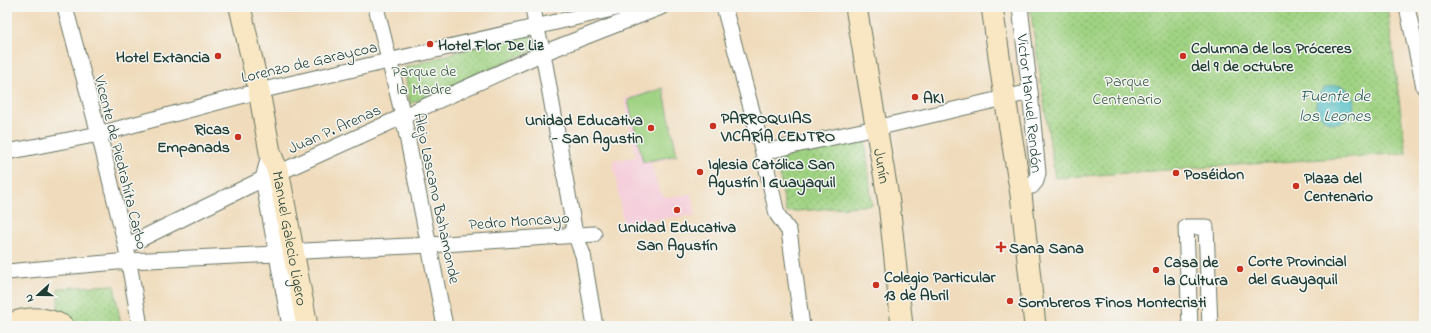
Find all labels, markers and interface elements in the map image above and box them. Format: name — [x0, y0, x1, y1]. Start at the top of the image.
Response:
street label: Victor Manuel Rendón — [1009, 32, 1048, 174]
place label: Hotel Flor De Liz — [438, 34, 545, 58]
street label: Lorenzo de Garaycoa — [239, 36, 380, 90]
place label: Columna de los Próceres del 9 de octubre — [1191, 37, 1352, 79]
marker: Hotel Flor De Liz — [425, 39, 435, 49]
place label: Hotel Extancia — [116, 46, 210, 70]
marker: Hotel Extancia — [213, 51, 223, 61]
marker: Columna de los Próceres del 9 de octubre — [1178, 51, 1188, 61]
park label: Parque de la Madre — [392, 60, 457, 102]
park label: Parque Centenario — [1092, 70, 1162, 112]
street label: Vicente de Piedrahíta Carbo — [87, 72, 153, 252]
water label: Fuente de los Leones — [1299, 84, 1372, 129]
place label: AKI — [923, 87, 945, 111]
marker: AKI — [910, 92, 920, 102]
street label: Juan P. Arenas — [284, 99, 385, 161]
place label: PARROQUIAS VICARÍA CENTRO — [720, 107, 836, 149]
place label: Unidad Educativa - San Agustin — [525, 109, 643, 152]
street label: Alejo Lascano Bahamonde — [406, 111, 466, 287]
place label: Ricas Empanads — [157, 118, 230, 160]
marker: PARROQUIAS VICARÍA CENTRO — [708, 121, 718, 131]
marker: Unidad Educativa - San Agustin — [646, 123, 656, 133]
marker: Ricas Empanads — [233, 132, 243, 142]
street label: Junín — [866, 147, 896, 186]
place label: Iglesia Católica San Agustín | Guayaquil — [708, 153, 836, 196]
place label: Poséidon — [1184, 163, 1244, 187]
marker: Iglesia Católica San Agustín | Guayaquil — [695, 167, 705, 177]
place label: Plaza del Centenario — [1304, 167, 1373, 209]
marker: Poséidon — [1171, 168, 1181, 178]
street label: Manuel Galecio Ligero — [264, 169, 313, 308]
marker: Plaza del Centenario — [1291, 181, 1301, 191]
marker: Unidad Educativa San Agustín — [672, 205, 682, 215]
street label: Pedro Moncayo — [468, 206, 570, 237]
place label: Unidad Educativa San Agustín — [618, 216, 736, 259]
place label: Sana Sana — [1009, 237, 1084, 261]
marker: Sana Sana — [996, 242, 1006, 252]
place label: Corte Provincial del Guayaquil — [1248, 250, 1347, 293]
place label: Casa de la Cultura — [1164, 251, 1228, 293]
marker: Corte Provincial del Guayaquil — [1235, 264, 1245, 274]
marker: Casa de la Cultura — [1151, 265, 1161, 275]
place label: Colegio Particular 13 de Abril — [884, 266, 997, 308]
north arrow — [18, 275, 58, 315]
marker: Colegio Particular 13 de Abril — [871, 280, 881, 290]
place label: Sombreros Finos Montecristi — [1018, 291, 1207, 315]
text: N — [21, 292, 38, 305]
marker: Sombreros Finos Montecristi — [1005, 296, 1015, 306]

